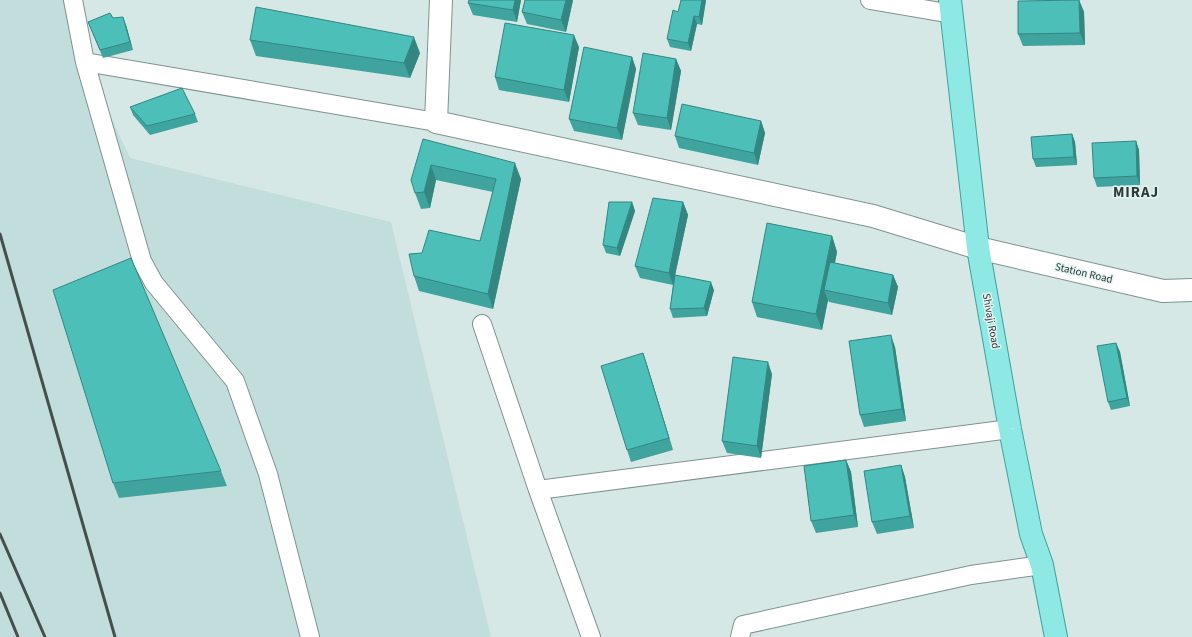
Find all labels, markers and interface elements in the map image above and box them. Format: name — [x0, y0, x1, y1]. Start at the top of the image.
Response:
district label: MIRAJ — [1113, 182, 1159, 203]
street label: Station Road — [1054, 259, 1114, 287]
street label: Shivaji Road — [979, 292, 1003, 350]

